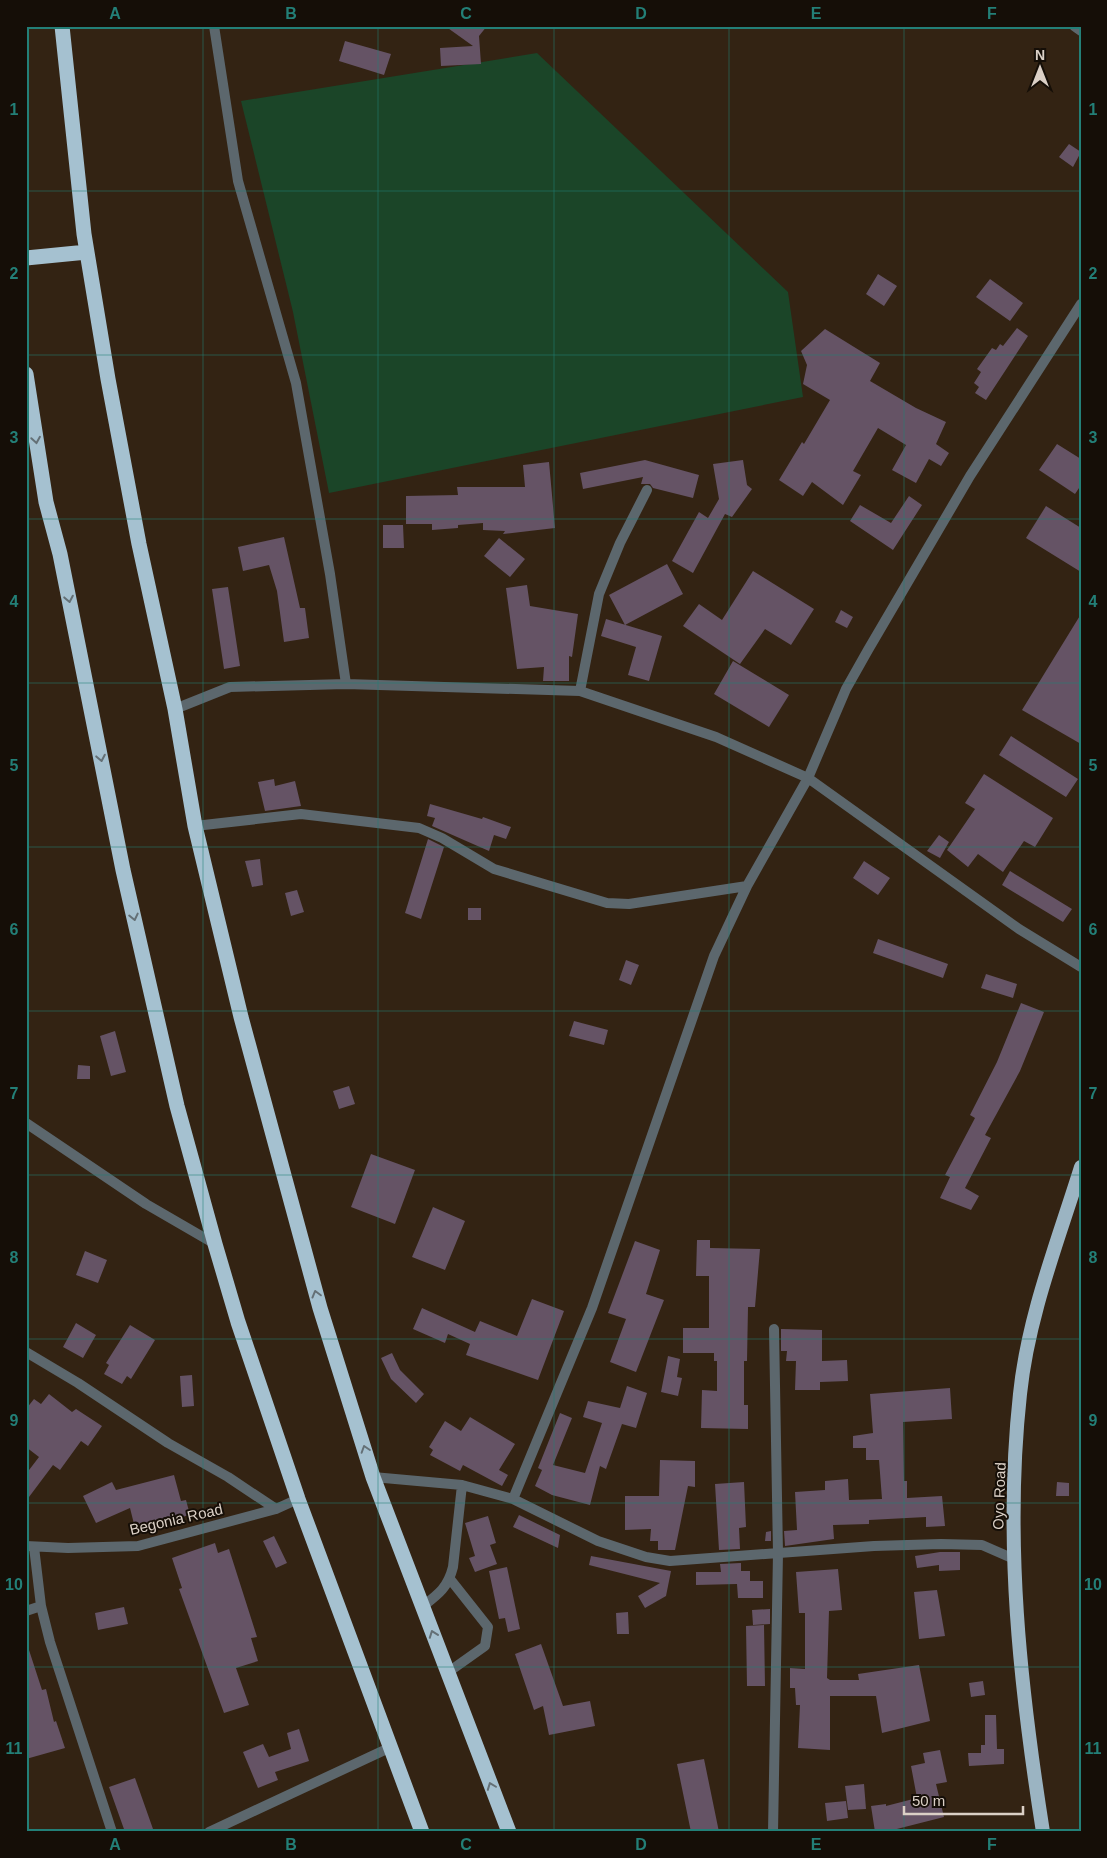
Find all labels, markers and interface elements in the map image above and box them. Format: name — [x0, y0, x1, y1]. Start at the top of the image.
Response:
text: A — [109, 5, 121, 22]
text: B — [285, 5, 297, 22]
text: C — [460, 5, 472, 22]
text: D — [635, 5, 647, 22]
text: E — [811, 5, 822, 22]
text: F — [987, 5, 997, 22]
north arrow — [1014, 42, 1064, 92]
text: N — [1035, 47, 1045, 63]
text: 1 — [10, 101, 19, 118]
text: 1 — [1089, 101, 1098, 118]
text: 2 — [10, 265, 19, 282]
text: 2 — [1089, 265, 1098, 282]
text: 3 — [10, 429, 19, 446]
text: 3 — [1089, 429, 1098, 446]
one-way arrow — [31, 435, 41, 444]
text: 4 — [10, 593, 19, 610]
text: 4 — [1089, 593, 1098, 610]
one-way arrow — [63, 594, 74, 603]
one-way arrow — [95, 754, 106, 762]
text: 5 — [10, 757, 19, 774]
text: 5 — [1089, 757, 1098, 774]
one-way arrow — [128, 913, 139, 922]
text: 6 — [10, 921, 19, 938]
text: 6 — [1089, 921, 1098, 938]
text: 7 — [10, 1085, 19, 1102]
text: 7 — [1089, 1085, 1098, 1102]
text: 8 — [10, 1249, 19, 1266]
text: 8 — [1089, 1249, 1098, 1266]
one-way arrow — [311, 1290, 322, 1299]
text: 9 — [10, 1412, 19, 1429]
text: 9 — [1089, 1412, 1098, 1429]
one-way arrow — [361, 1446, 371, 1454]
street label: Oyo Road — [989, 1462, 1009, 1530]
street label: Begonia Road — [128, 1500, 224, 1538]
text: 10 — [5, 1576, 23, 1593]
text: 10 — [1084, 1576, 1102, 1593]
one-way arrow — [429, 1631, 439, 1639]
text: 11 — [6, 1740, 23, 1757]
text: 11 — [1085, 1740, 1102, 1757]
one-way arrow — [487, 1782, 497, 1791]
scale bar — [904, 1783, 1023, 1815]
text: 50 m — [912, 1792, 945, 1809]
text: A — [109, 1836, 121, 1853]
text: B — [285, 1836, 297, 1853]
text: C — [460, 1836, 472, 1853]
text: D — [635, 1836, 647, 1853]
text: E — [811, 1836, 822, 1853]
text: F — [987, 1836, 997, 1853]

